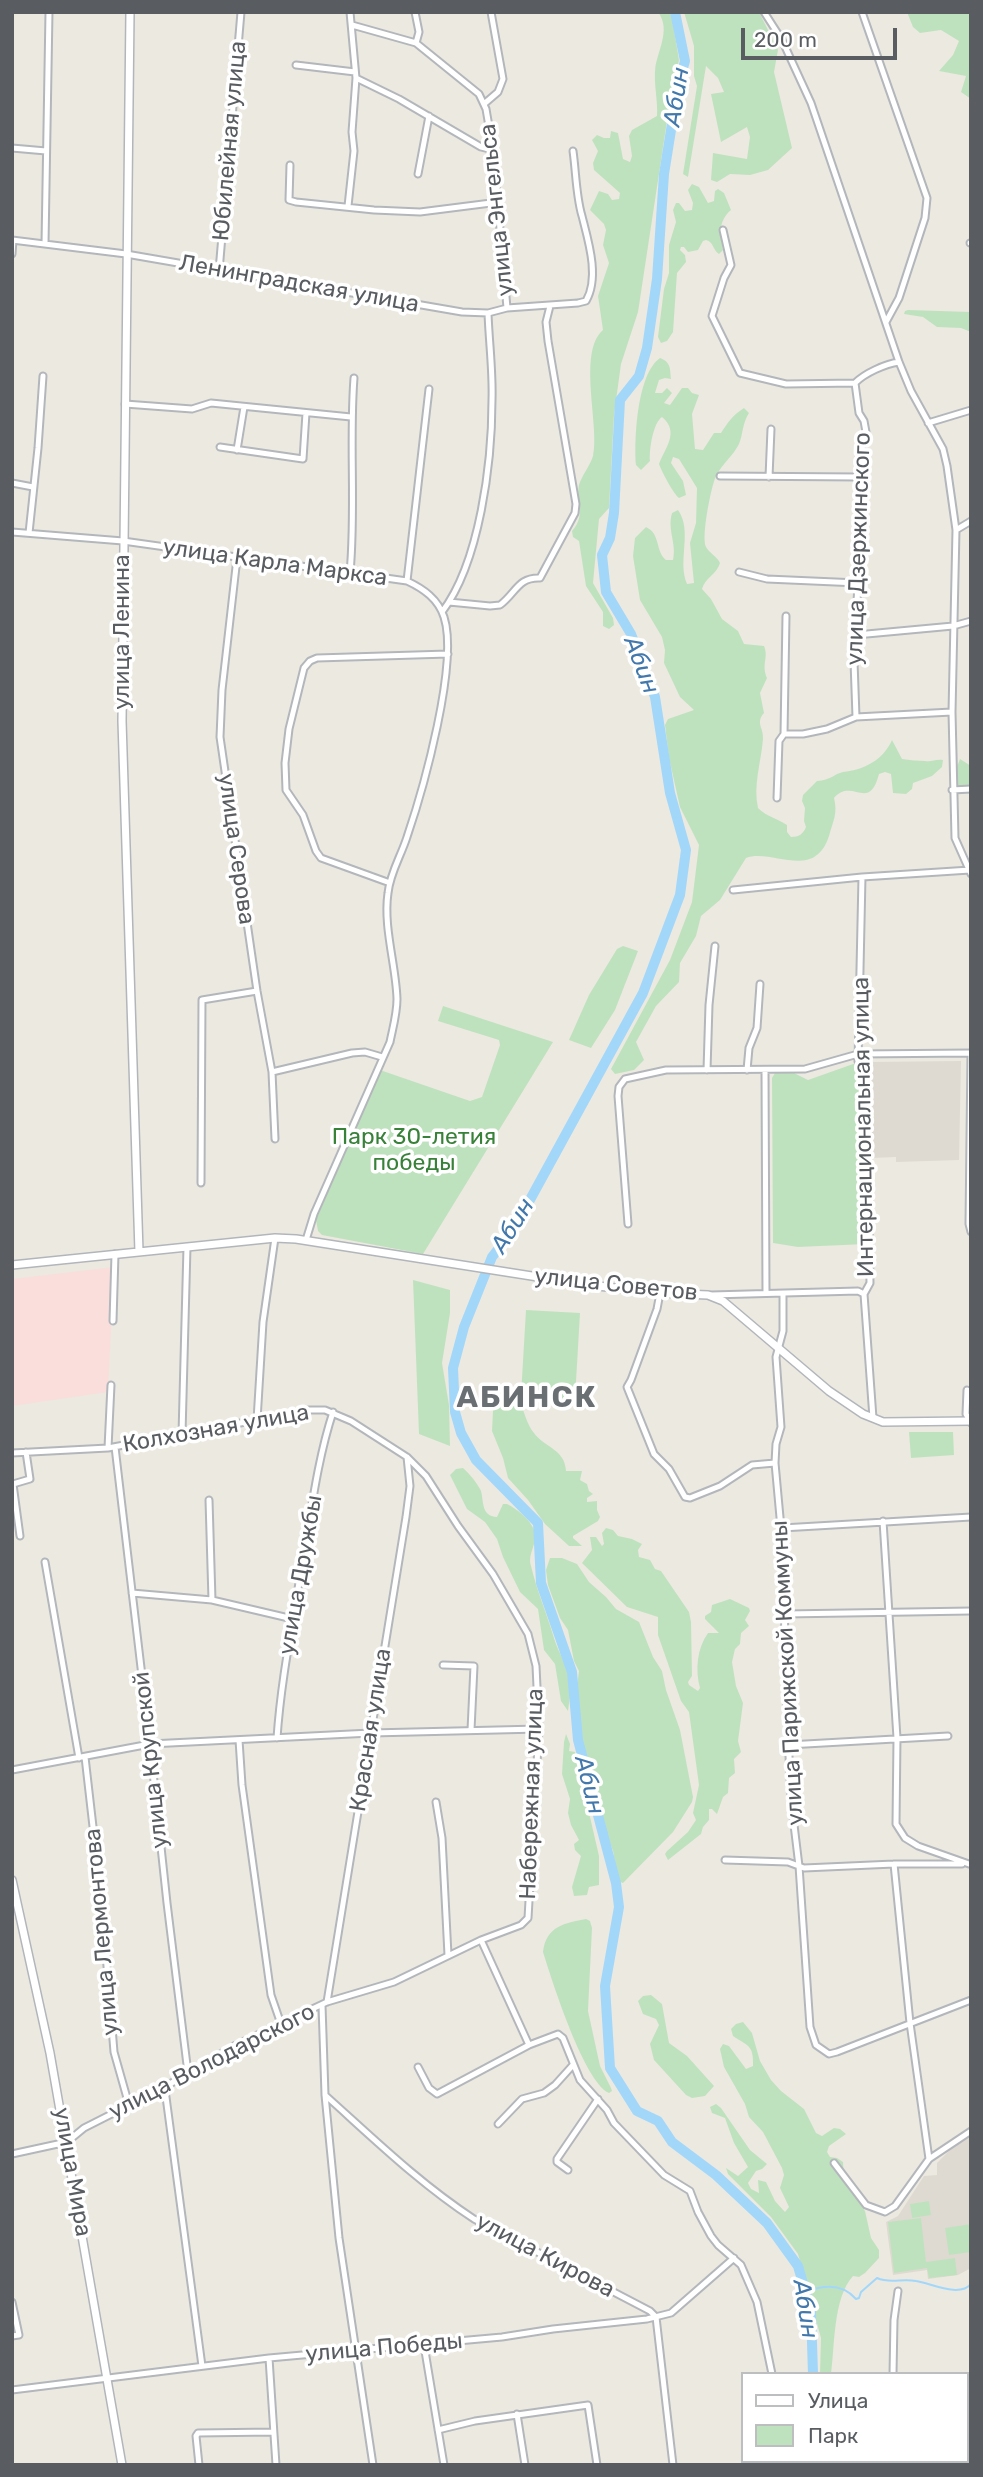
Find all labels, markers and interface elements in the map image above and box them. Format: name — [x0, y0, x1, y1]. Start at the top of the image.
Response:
scale bar — [745, 14, 901, 58]
text: 200 m — [754, 27, 817, 52]
street label: Юбилейная улица — [208, 40, 252, 242]
water label: Абин — [658, 66, 696, 128]
street label: улица Энгельса — [474, 122, 520, 298]
street label: Ленинградская улица — [177, 249, 421, 319]
street label: улица Дзержинского — [841, 432, 877, 666]
street label: улица Карла Маркса — [161, 534, 389, 592]
street label: улица Ленина — [108, 554, 136, 710]
water label: Абин — [617, 632, 665, 698]
street label: улица Серова — [212, 772, 260, 926]
street label: Интернациональная улица — [848, 977, 880, 1277]
park label: Парк 30-летия победы — [332, 1123, 496, 1177]
water label: Абин — [485, 1193, 541, 1259]
street label: улица Советов — [533, 1263, 699, 1307]
district label: АБИНСК — [457, 1380, 597, 1416]
street label: Колхозная улица — [121, 1399, 311, 1459]
street label: улица Дружбы — [273, 1493, 329, 1657]
street label: улица Парижской Коммуны — [766, 1520, 810, 1826]
street label: Красная улица — [344, 1646, 398, 1814]
street label: улица Крупской — [128, 1670, 174, 1850]
street label: Набережная улица — [515, 1688, 549, 1900]
water label: Абин — [568, 1753, 610, 1817]
street label: улица Лермонтова — [79, 1827, 125, 2037]
street label: улица Володарского — [104, 1998, 320, 2126]
street label: улица Мира — [47, 2105, 97, 2239]
street label: улица Кирова — [471, 2208, 619, 2304]
water label: Абин — [786, 2278, 824, 2340]
street label: улица Победы — [304, 2327, 464, 2369]
legend — [741, 2372, 969, 2463]
text: Улица — [808, 2388, 868, 2413]
text: Парк — [808, 2423, 858, 2448]

